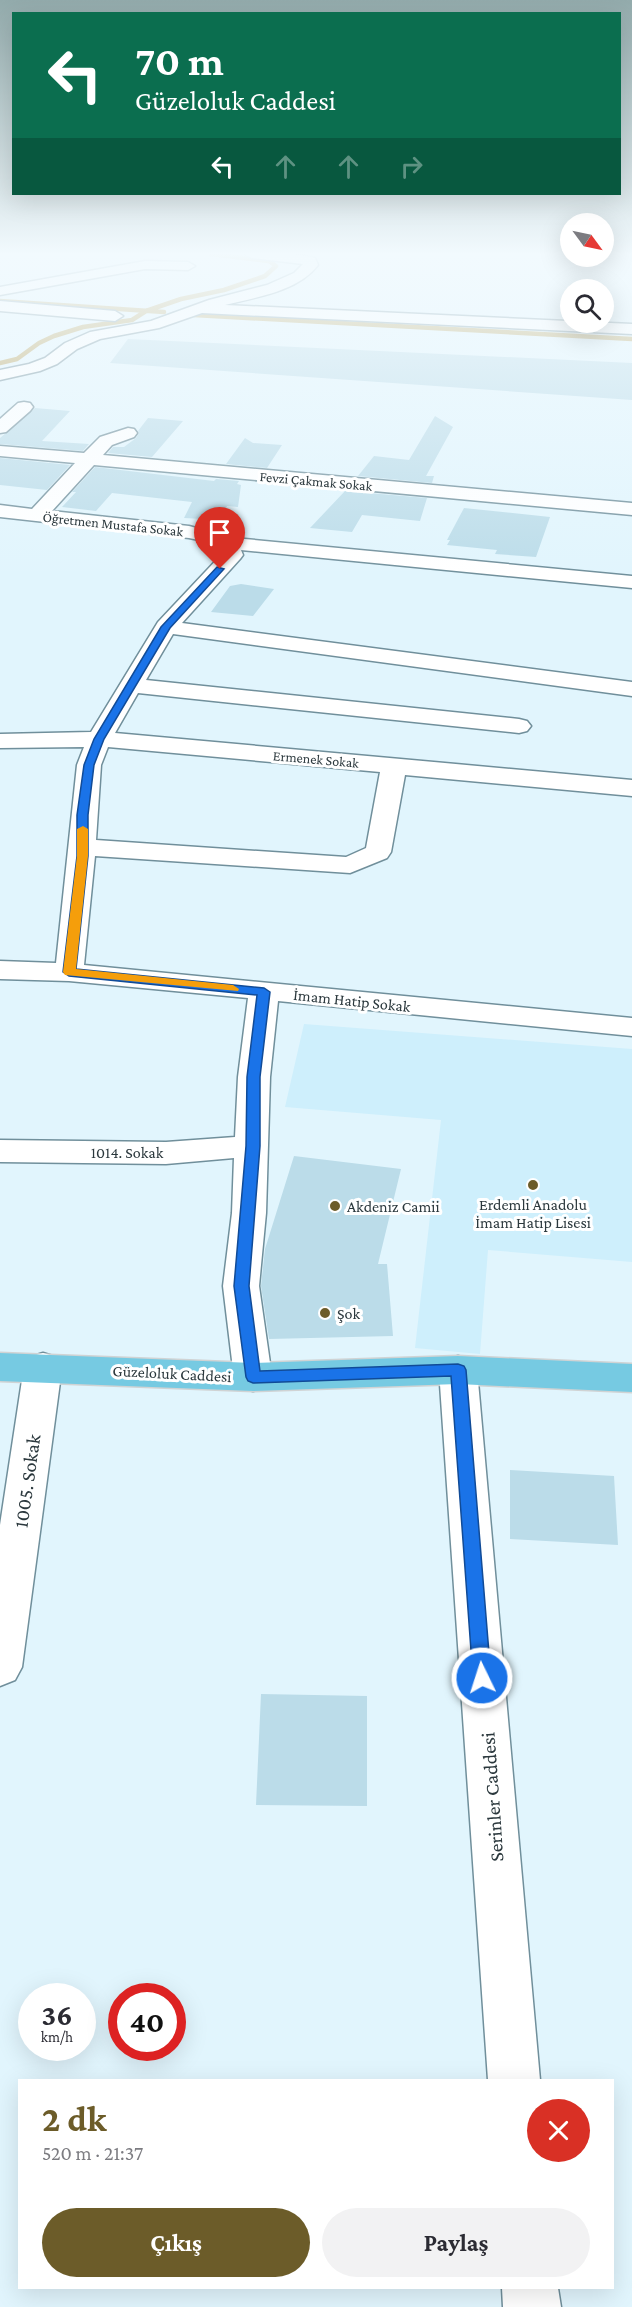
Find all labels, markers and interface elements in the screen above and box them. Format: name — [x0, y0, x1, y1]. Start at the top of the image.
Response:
icon: left — [36, 36, 114, 114]
text: 70 m — [135, 37, 224, 84]
text: Güzeloluk Caddesi — [135, 86, 336, 116]
icon: left — [206, 150, 239, 183]
icon: ahead — [269, 150, 302, 183]
icon: ahead — [332, 150, 365, 183]
icon: right — [395, 150, 428, 183]
north arrow — [560, 213, 614, 267]
map controls — [560, 213, 614, 333]
button: search — [560, 279, 614, 333]
street label: Fevzi Çakmak Sokak — [259, 468, 373, 494]
pin — [194, 507, 245, 569]
street label: Öğretmen Mustafa Sokak — [42, 509, 184, 539]
icon: arrive — [203, 516, 236, 549]
street label: Ermenek Sokak — [272, 747, 360, 771]
street label: İmam Hatip Sokak — [292, 986, 412, 1016]
street label: 1014. Sokak — [91, 1144, 164, 1161]
marker: Erdemli Anadolu İmam Hatip Lisesi — [526, 1178, 540, 1192]
place label: Erdemli Anadolu İmam Hatip Lisesi — [475, 1196, 591, 1232]
place label: Akdeniz Camii — [347, 1198, 440, 1215]
marker: Akdeniz Camii — [328, 1199, 342, 1213]
place label: Şok — [337, 1305, 360, 1323]
marker: Şok — [318, 1306, 332, 1320]
street label: Güzeloluk Caddesi — [112, 1362, 232, 1385]
street label: 1005. Sokak — [10, 1432, 45, 1529]
position arrow — [450, 1646, 514, 1710]
street label: Serinler Caddesi — [476, 1731, 508, 1863]
speed limit sign: 40 — [108, 1983, 186, 2061]
text: 36 — [41, 1998, 73, 2031]
text: km/h — [41, 2029, 73, 2045]
text: 2 dk — [42, 2099, 107, 2139]
button: close — [527, 2099, 590, 2162]
text: 520 m · 21:37 — [42, 2142, 143, 2164]
button: Çıkış — [42, 2208, 310, 2277]
button: Paylaş — [322, 2208, 590, 2277]

